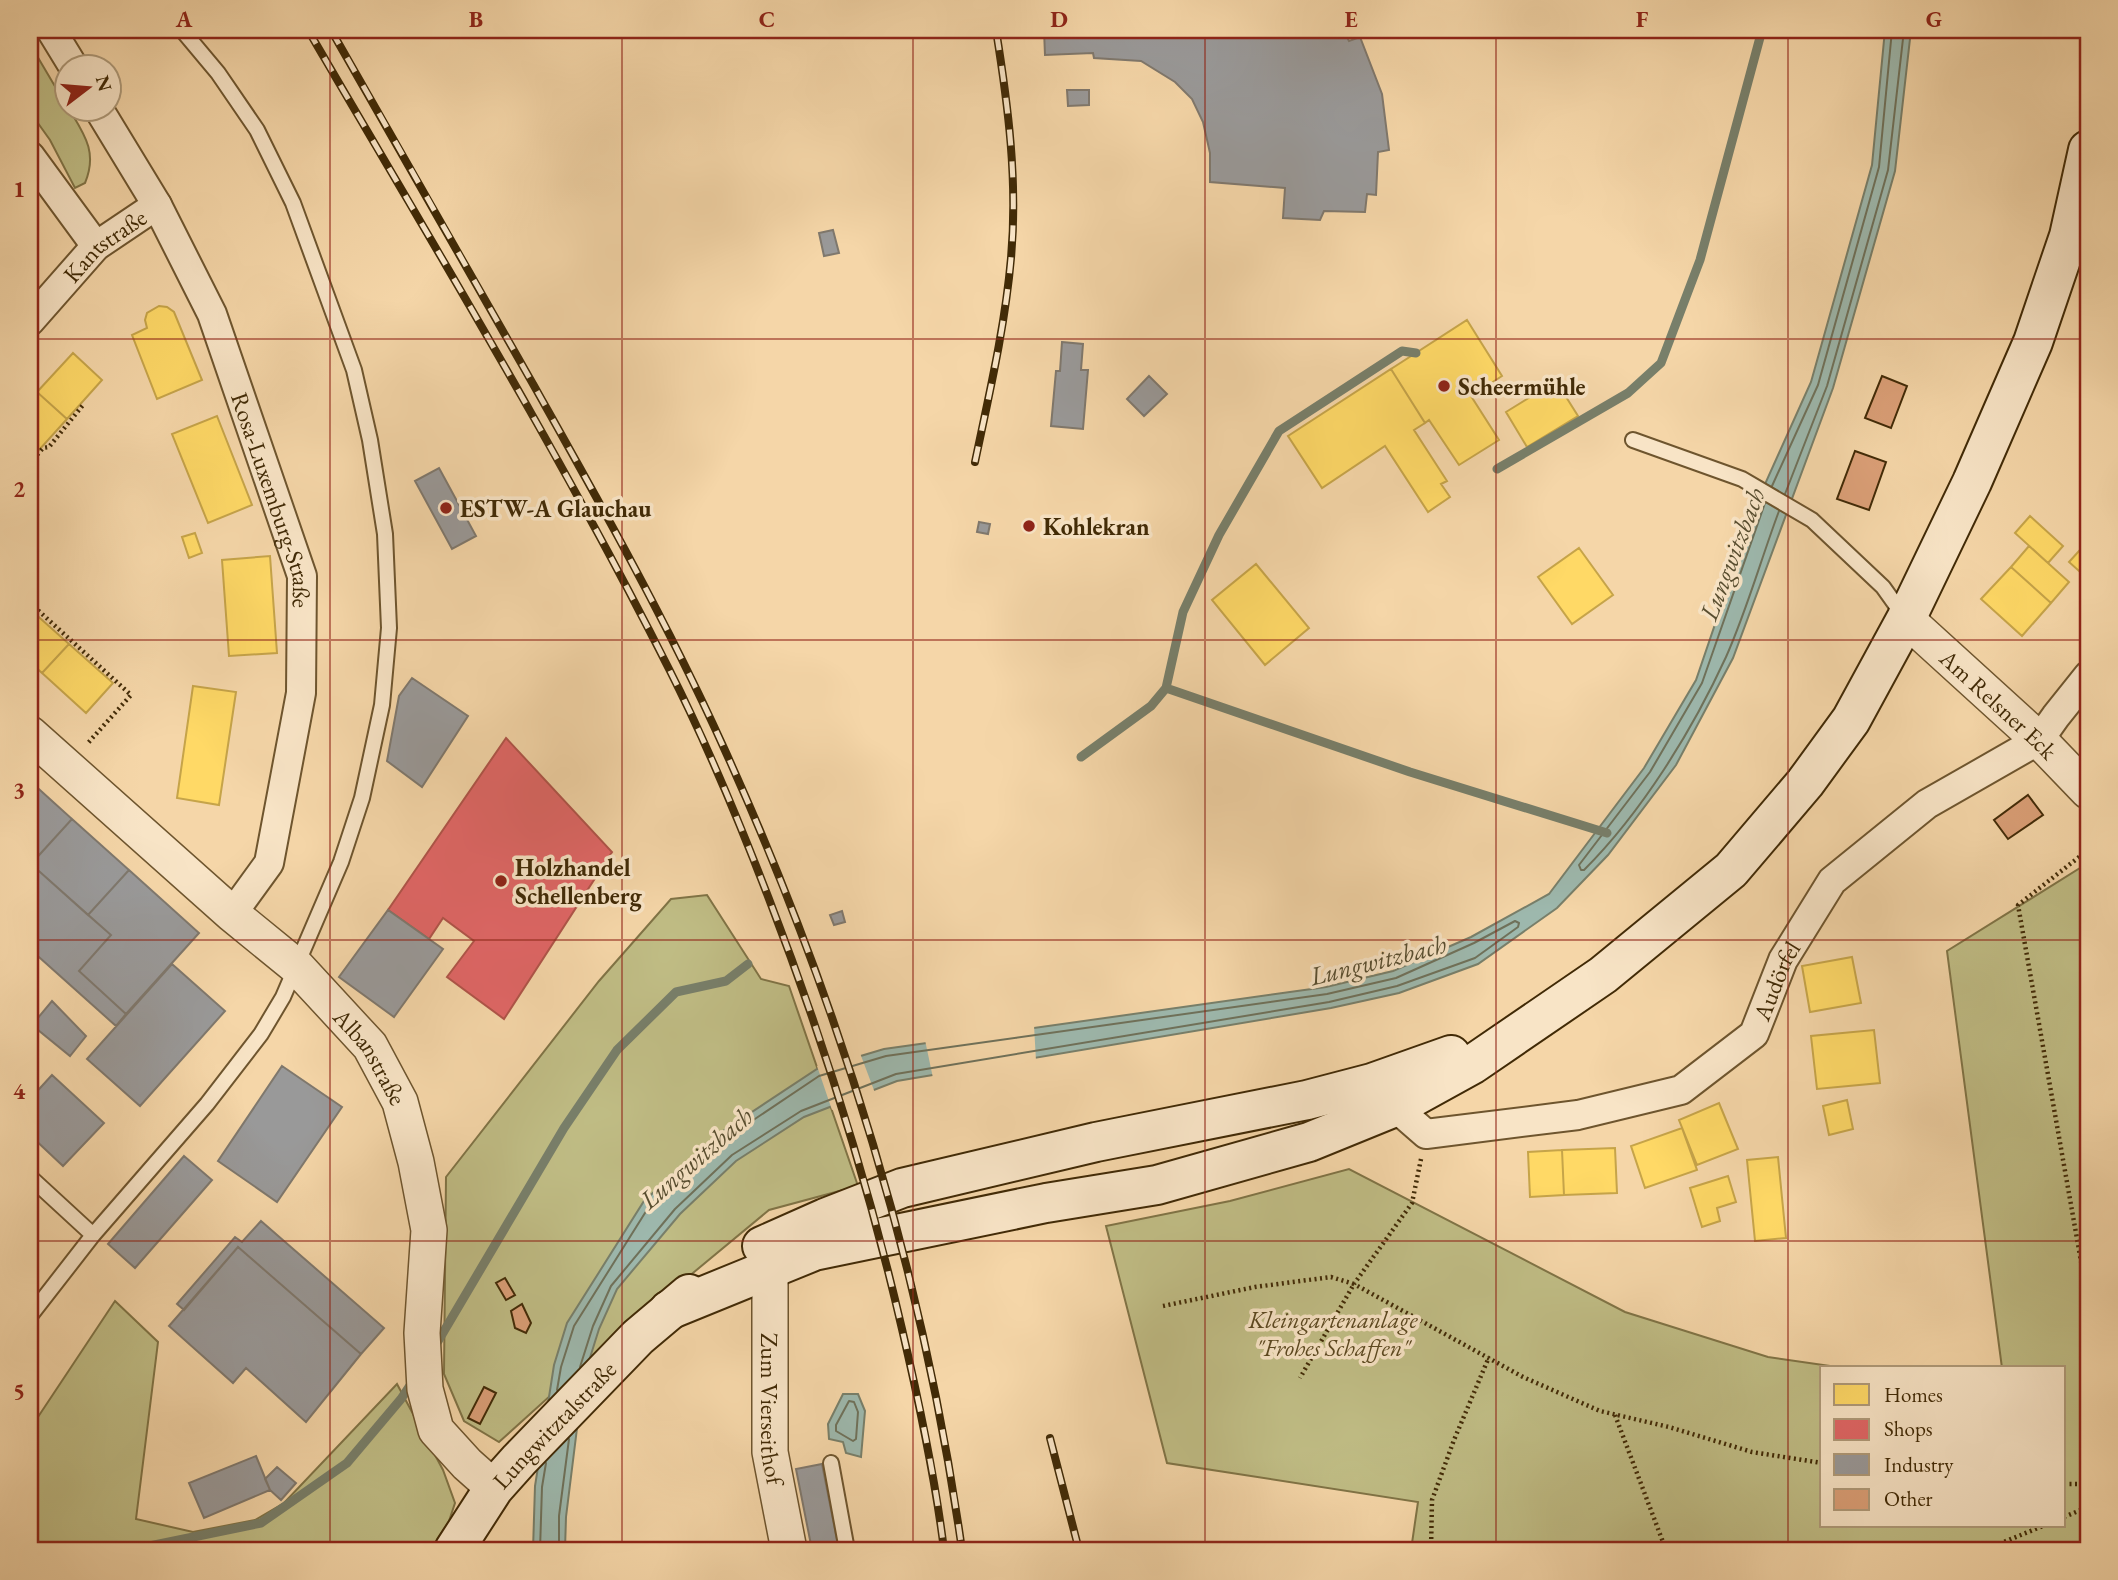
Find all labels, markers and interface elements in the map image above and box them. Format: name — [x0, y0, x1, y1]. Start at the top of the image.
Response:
text: A — [175, 4, 193, 34]
text: B — [469, 4, 483, 34]
text: C — [759, 4, 775, 34]
text: D — [1050, 4, 1068, 34]
text: E — [1344, 4, 1358, 34]
text: F — [1636, 4, 1649, 34]
text: G — [1926, 4, 1942, 34]
north arrow — [52, 52, 122, 122]
text: N — [90, 73, 118, 95]
text: 1 — [13, 174, 25, 204]
street label: Kantstraße — [56, 201, 152, 289]
place label: Scheermühle — [1458, 371, 1586, 402]
marker: Scheermühle — [1436, 378, 1452, 394]
street label: Rosa-Luxemburg-Straße — [225, 388, 317, 608]
text: 2 — [13, 474, 25, 504]
water label: Lungwitzbach — [1691, 483, 1773, 626]
place label: ESTW-A Glauchau — [460, 493, 652, 524]
marker: ESTW-A Glauchau — [438, 500, 454, 516]
place label: Kohlekran — [1043, 511, 1150, 542]
marker: Kohlekran — [1021, 518, 1037, 534]
street label: Am Relsner Eck — [1933, 642, 2065, 766]
text: 3 — [13, 775, 25, 805]
place label: Holzhandel Schellenberg — [515, 852, 643, 912]
marker: Holzhandel Schellenberg — [493, 873, 509, 889]
water label: Lungwitzbach — [1305, 927, 1450, 994]
street label: Audörfel — [1745, 935, 1807, 1026]
street label: Albanstraße — [326, 1001, 414, 1110]
text: 4 — [13, 1076, 26, 1106]
water label: Lungwitzbach — [632, 1099, 760, 1217]
park label: Kleingartenanlage "Frohes Schaffen" — [1247, 1304, 1418, 1363]
street label: Zum Vierseithof — [755, 1333, 792, 1491]
street label: Lungwitztalstraße — [485, 1354, 622, 1495]
legend — [1820, 1366, 2066, 1528]
text: 5 — [13, 1376, 25, 1406]
text: Homes — [1884, 1381, 1943, 1408]
text: Shops — [1884, 1415, 1933, 1442]
text: Industry — [1884, 1451, 1954, 1478]
text: Other — [1884, 1485, 1933, 1512]

